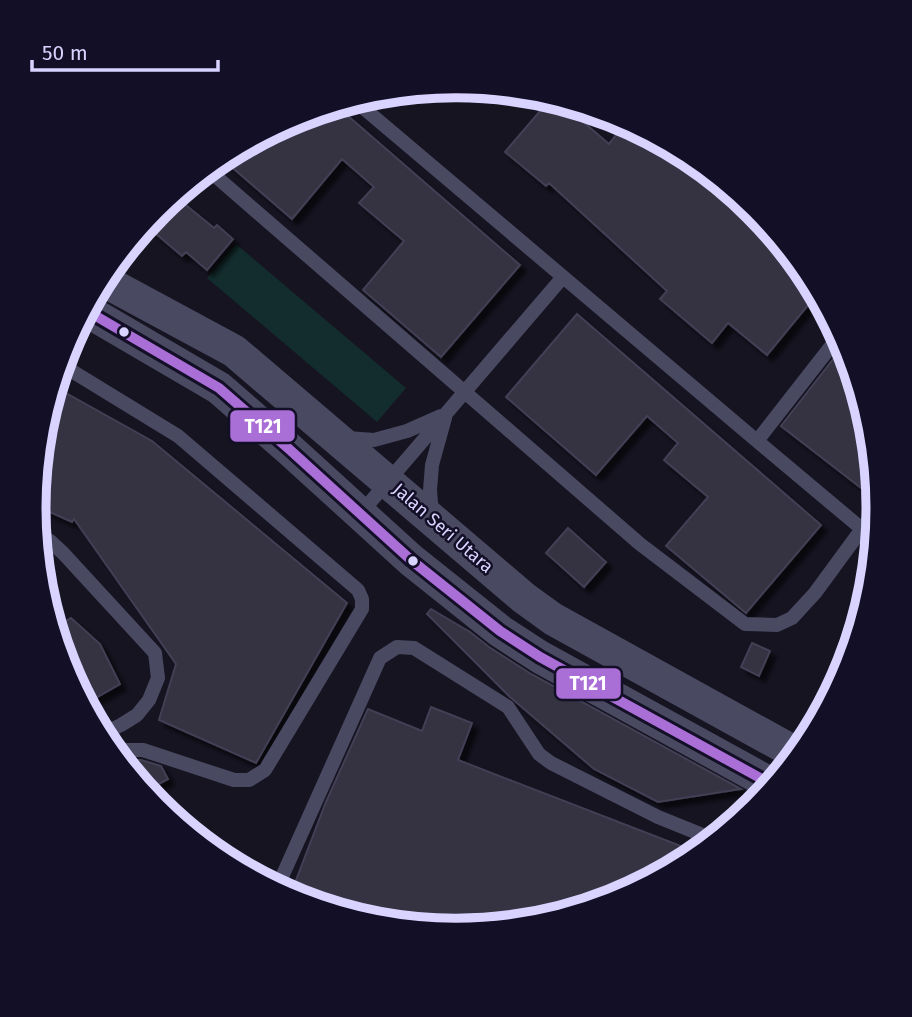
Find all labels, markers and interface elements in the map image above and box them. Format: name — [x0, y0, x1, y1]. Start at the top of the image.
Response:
scale bar — [32, 28, 217, 72]
text: 50 m — [42, 40, 88, 66]
unlabelled marker — [117, 325, 131, 339]
line badge: T121 — [229, 409, 296, 443]
text: T121 — [245, 415, 281, 438]
street label: Jalan Seri Utara — [388, 478, 498, 578]
unlabelled marker — [406, 554, 420, 568]
line badge: T121 — [555, 667, 622, 700]
text: T121 — [570, 672, 606, 695]

